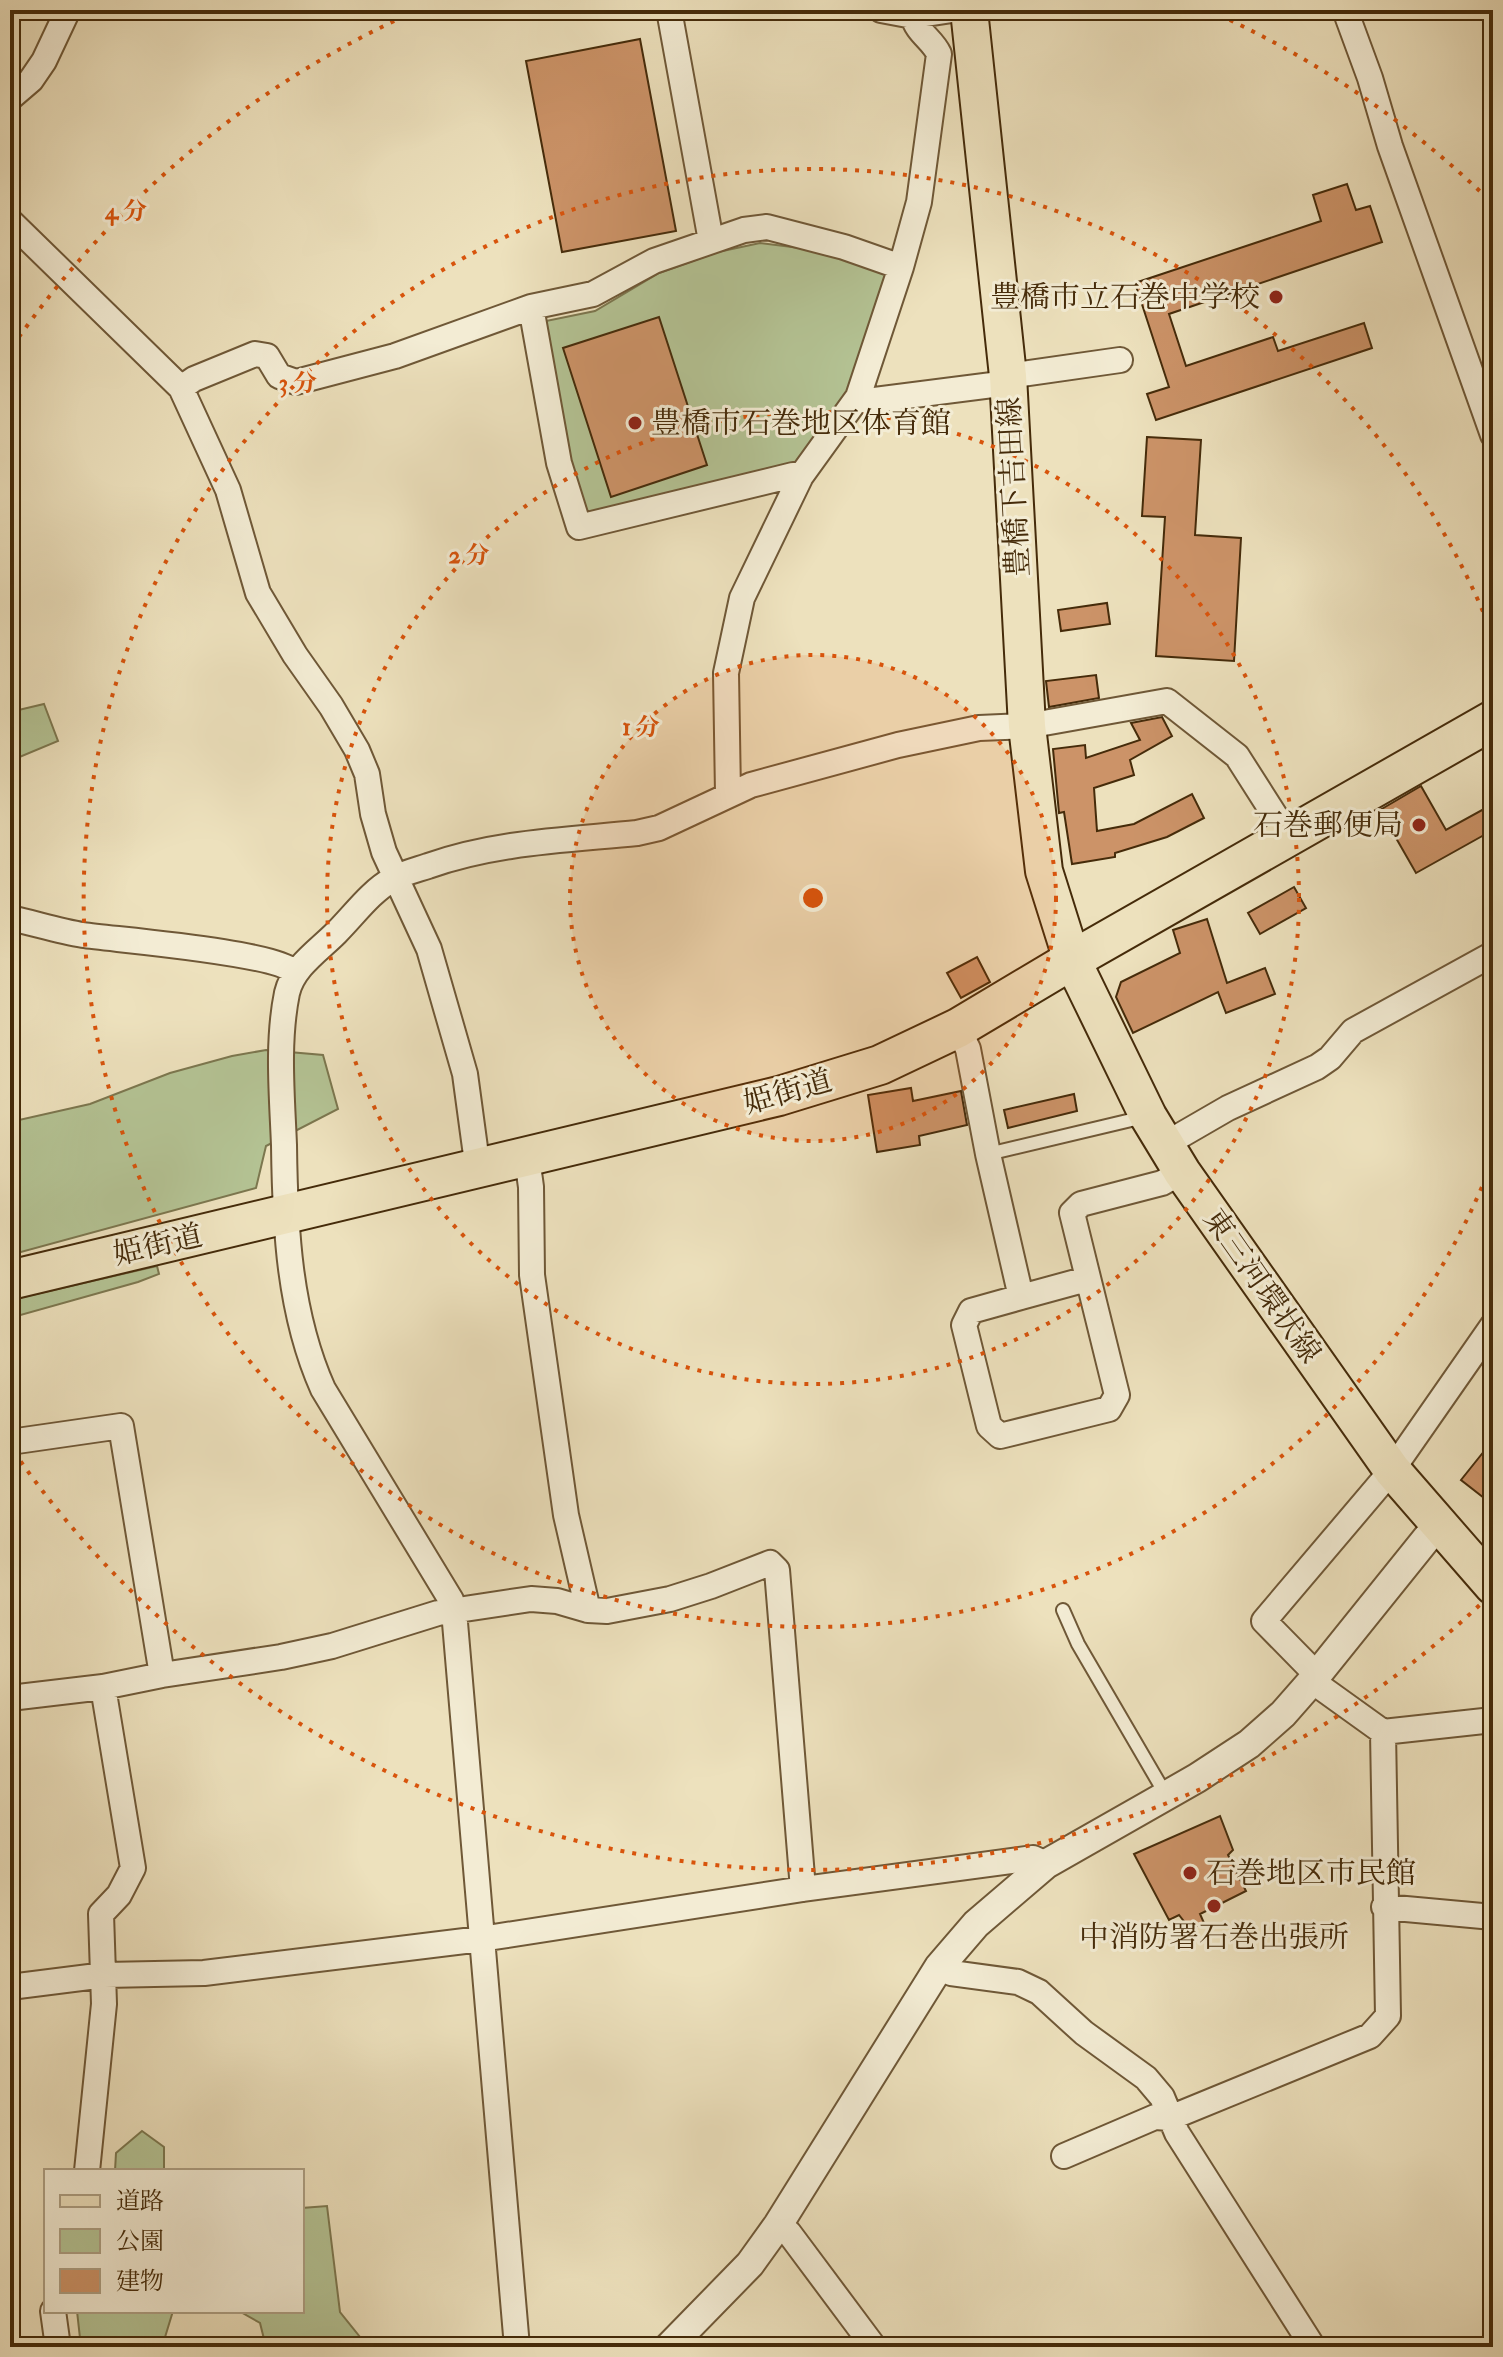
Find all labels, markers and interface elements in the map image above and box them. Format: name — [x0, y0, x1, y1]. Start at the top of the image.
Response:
text: 4 分 — [104, 196, 147, 227]
place label: 豊橋市立石巻中学校 — [990, 279, 1260, 316]
marker: 豊橋市立石巻中学校 — [1267, 288, 1285, 306]
text: 3 分 — [279, 368, 317, 399]
street label: 豊橋下吉田線 — [991, 396, 1037, 578]
place label: 豊橋市石巻地区体育館 — [651, 405, 951, 442]
marker: 豊橋市石巻地区体育館 — [626, 414, 644, 432]
text: 2 分 — [448, 540, 490, 571]
text: 1 分 — [622, 712, 660, 743]
place label: 石巻郵便局 — [1253, 807, 1403, 844]
marker: 石巻郵便局 — [1410, 816, 1428, 834]
centre of rings — [799, 884, 827, 912]
street label: 姫街道 — [740, 1062, 836, 1122]
street label: 東三河環状線 — [1195, 1202, 1329, 1370]
street label: 姫街道 — [110, 1217, 206, 1273]
place label: 石巻地区市民館 — [1206, 1855, 1416, 1892]
marker: 石巻地区市民館 — [1181, 1864, 1199, 1882]
marker: 中消防署石巻出張所 — [1205, 1897, 1223, 1915]
place label: 中消防署石巻出張所 — [1079, 1919, 1349, 1956]
legend — [44, 2169, 304, 2313]
text: 道路 — [116, 2186, 164, 2217]
text: 公園 — [116, 2226, 164, 2257]
text: 建物 — [116, 2266, 164, 2297]

